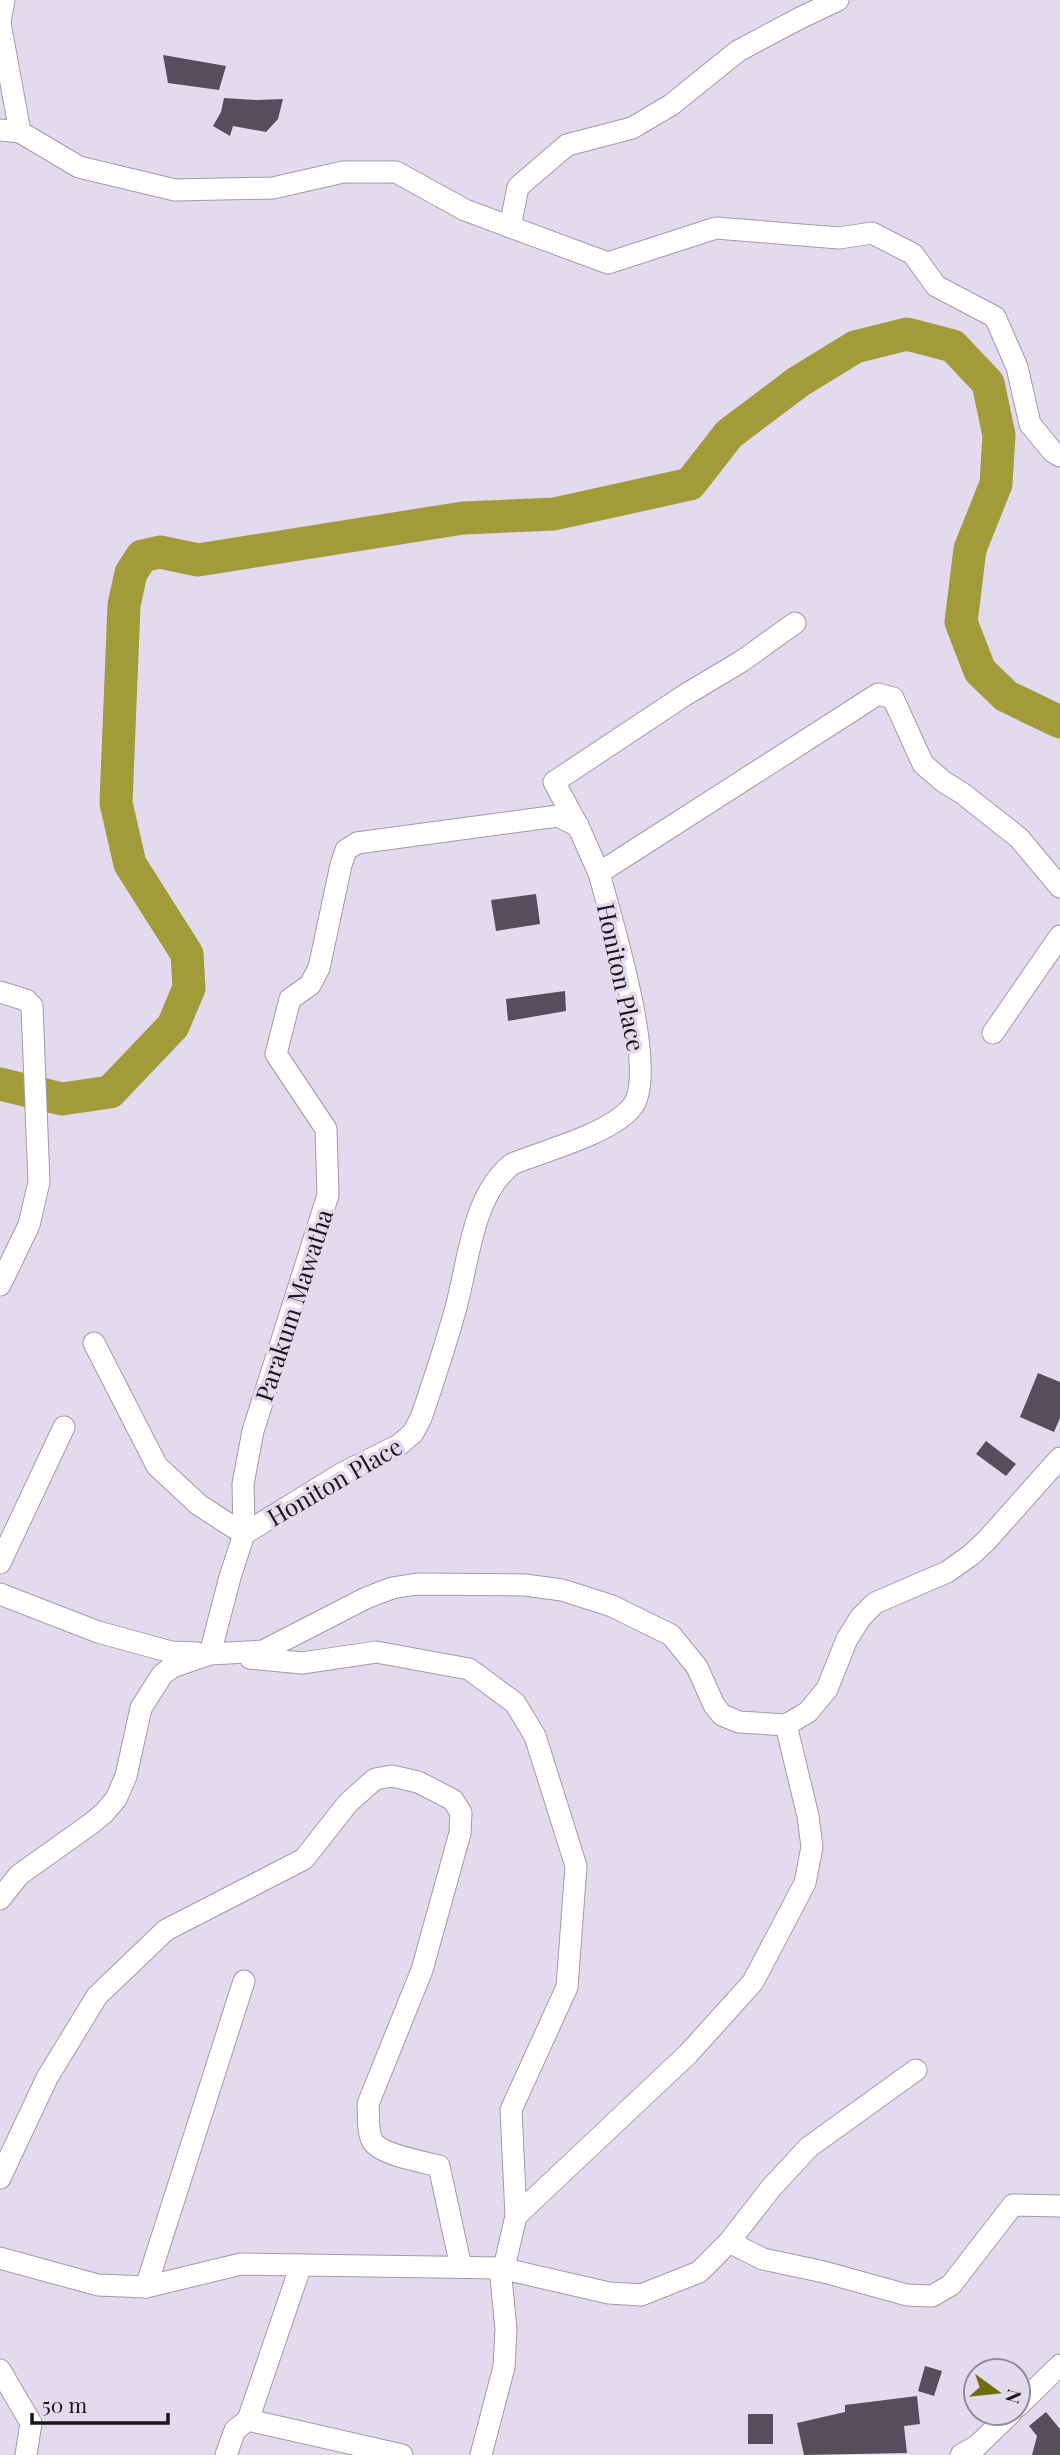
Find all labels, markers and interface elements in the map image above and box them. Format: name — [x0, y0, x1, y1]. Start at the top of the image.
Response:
street label: Honiton Place — [591, 900, 653, 1054]
street label: Parakum Mawatha — [247, 1205, 339, 1405]
street label: Honiton Place — [261, 1429, 407, 1533]
north arrow — [962, 2357, 1032, 2427]
scale bar — [32, 2382, 168, 2426]
text: N — [1000, 2387, 1029, 2407]
text: 50 m — [42, 2390, 88, 2418]

